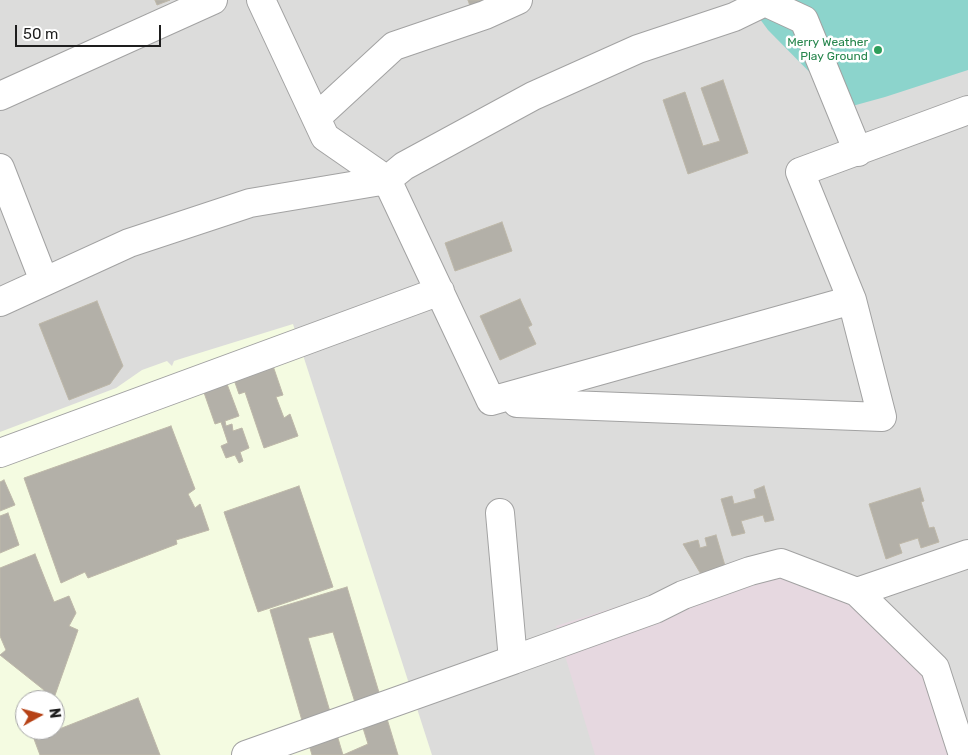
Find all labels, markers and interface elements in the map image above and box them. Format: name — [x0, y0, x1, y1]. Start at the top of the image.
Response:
scale bar — [18, 15, 164, 47]
text: 50 m — [23, 25, 58, 43]
place label: Merry Weather Play Ground — [787, 36, 868, 64]
marker: Merry Weather Play Ground — [872, 44, 884, 56]
north arrow — [15, 690, 65, 740]
text: N — [45, 707, 63, 719]

